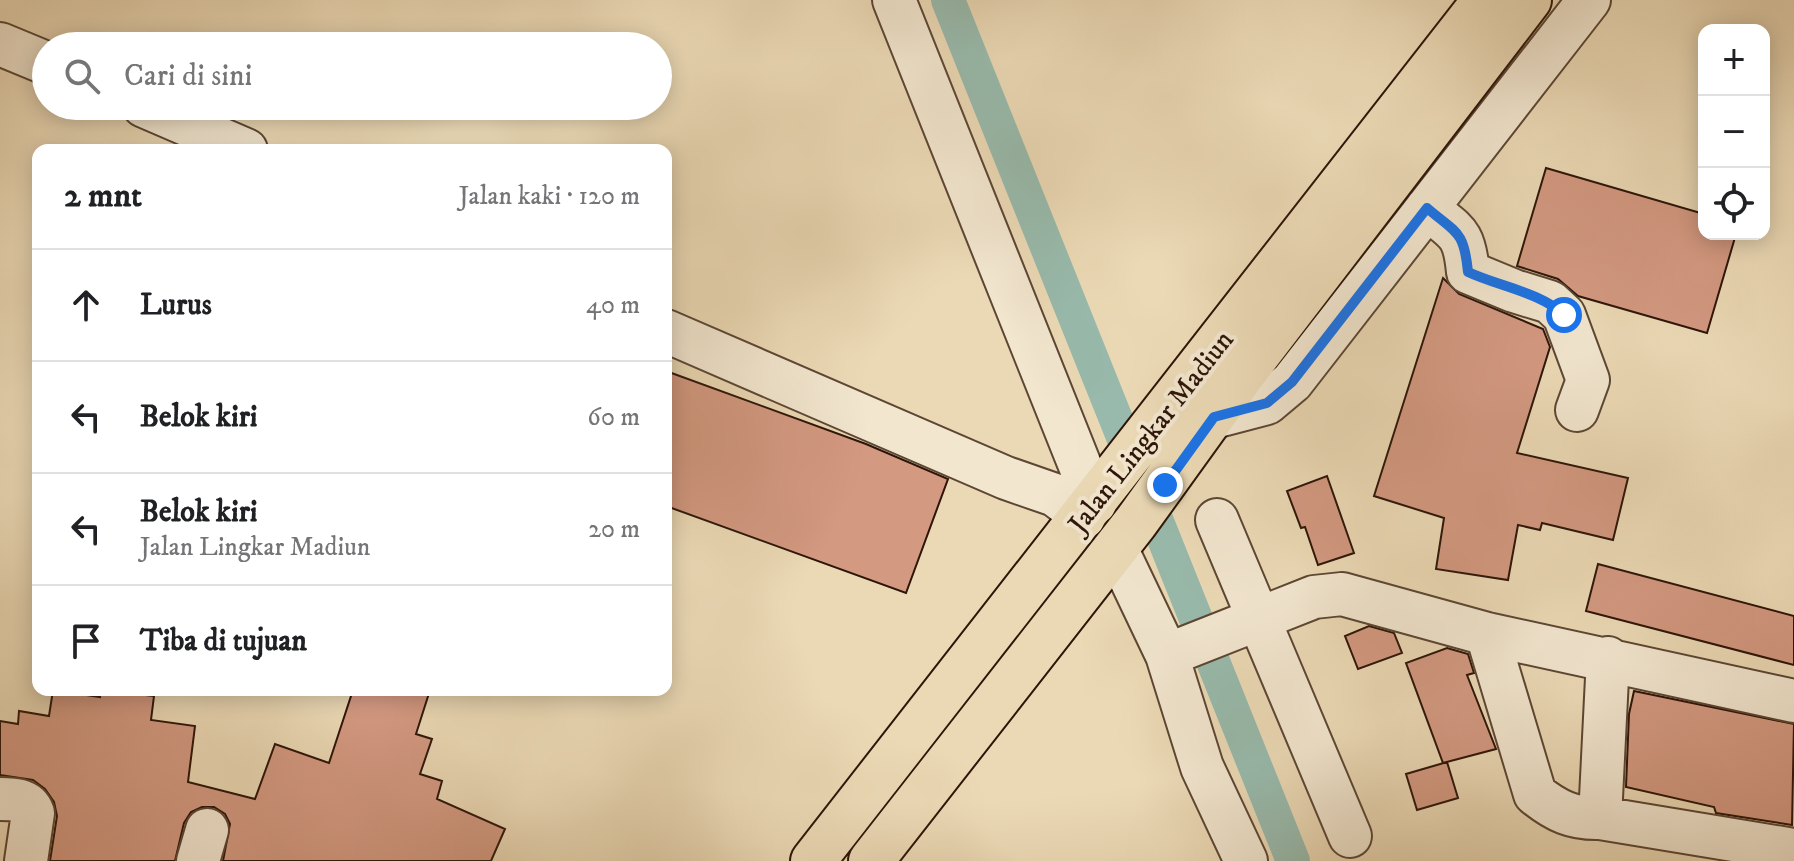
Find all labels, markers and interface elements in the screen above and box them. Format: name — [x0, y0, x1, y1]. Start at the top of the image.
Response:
map controls — [1698, 24, 1770, 240]
button: + — [1698, 24, 1770, 96]
search box — [32, 32, 672, 120]
icon: search — [60, 54, 104, 98]
text: Cari di sini — [124, 58, 252, 95]
button: − — [1698, 96, 1770, 168]
button: locate — [1698, 168, 1770, 240]
text: 2 mnt — [64, 175, 142, 217]
text: Jalan kaki · 120 m — [459, 180, 640, 213]
icon: ahead — [64, 283, 108, 327]
text: Lurus — [140, 287, 212, 324]
text: 40 m — [586, 289, 640, 322]
route start — [1546, 297, 1582, 333]
street label: Jalan Lingkar Madiun — [1059, 323, 1242, 543]
icon: left — [64, 395, 108, 439]
text: Belok kiri — [140, 399, 258, 436]
text: 60 m — [587, 401, 640, 434]
route end — [1147, 467, 1183, 503]
text: Belok kiri — [140, 494, 258, 531]
icon: left — [64, 507, 108, 551]
text: 20 m — [588, 513, 640, 546]
text: Jalan Lingkar Madiun — [140, 531, 370, 564]
icon: arrive — [64, 619, 108, 663]
text: Tiba di tujuan — [140, 623, 307, 660]

